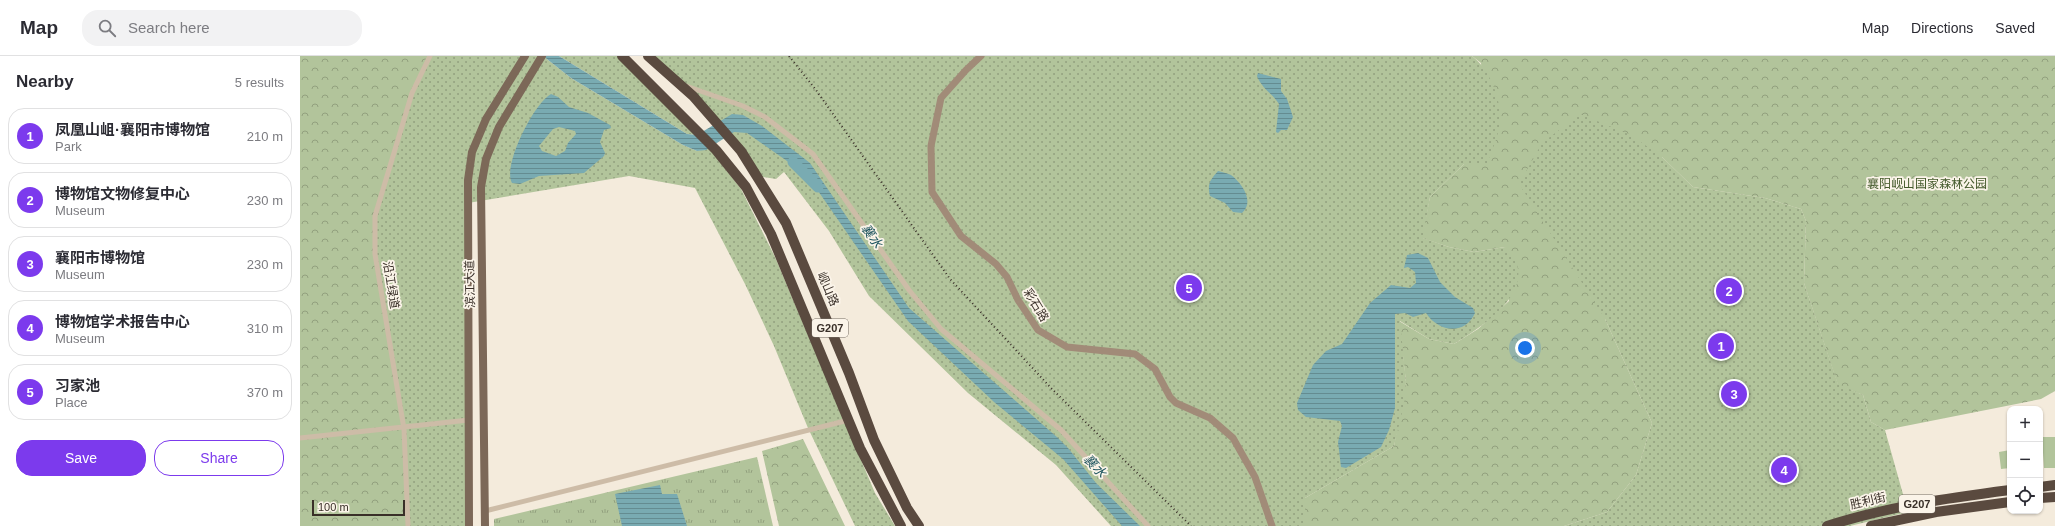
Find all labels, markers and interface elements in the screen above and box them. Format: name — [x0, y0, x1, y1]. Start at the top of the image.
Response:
search box — [82, 10, 362, 46]
text: Map — [20, 17, 58, 38]
icon: search — [96, 17, 118, 39]
text: Search here — [128, 19, 210, 36]
text: Map — [1862, 20, 1889, 36]
text: Directions — [1911, 20, 1973, 36]
text: Saved — [1995, 20, 2035, 36]
text: Nearby — [16, 72, 74, 91]
text: 5 results — [235, 75, 284, 90]
text: 凤凰山岨·襄阳市博物馆 — [55, 121, 210, 138]
text: 1 — [26, 129, 34, 144]
text: 210 m — [247, 129, 283, 144]
text: Park — [55, 139, 82, 154]
park label: 襄阳岘山国家森林公园 — [1867, 177, 1987, 191]
text: 博物馆文物修复中心 — [55, 185, 190, 202]
text: 2 — [26, 193, 34, 208]
text: 230 m — [247, 193, 283, 208]
text: Museum — [55, 203, 105, 218]
water label: 襄水 — [858, 221, 886, 252]
text: 襄阳市博物馆 — [55, 249, 145, 266]
text: 3 — [26, 257, 34, 272]
text: 230 m — [247, 257, 283, 272]
street label: 沿江绿道 — [380, 260, 402, 310]
street label: 滨江大道 — [463, 260, 477, 308]
text: Museum — [55, 267, 105, 282]
street label: 岘山路 — [815, 270, 841, 308]
pin: 5 — [1176, 273, 1202, 303]
pin: 2 — [1716, 276, 1742, 306]
street label: 彩石路 — [1021, 286, 1051, 324]
text: 博物馆学术报告中心 — [55, 313, 190, 330]
road number: G207 — [812, 319, 848, 337]
text: 4 — [26, 321, 34, 336]
text: 310 m — [247, 321, 283, 336]
text: Museum — [55, 331, 105, 346]
pin: 1 — [1708, 331, 1734, 361]
your location — [1515, 338, 1535, 358]
text: 习家池 — [55, 377, 100, 394]
pin: 3 — [1721, 379, 1747, 409]
text: 5 — [26, 385, 34, 400]
text: 370 m — [247, 385, 283, 400]
text: Place — [55, 395, 88, 410]
map controls — [2007, 406, 2043, 514]
button: + — [2007, 406, 2043, 442]
button: Save — [16, 440, 146, 476]
button: Share — [154, 440, 284, 476]
button: − — [2007, 442, 2043, 478]
water label: 襄水 — [1081, 451, 1110, 481]
pin: 4 — [1771, 455, 1797, 485]
button: locate — [2007, 478, 2043, 514]
street label: 胜利街 — [1849, 490, 1887, 512]
road number: G207 — [1899, 495, 1935, 513]
scale bar — [312, 498, 405, 517]
text: 100 m — [318, 501, 349, 513]

